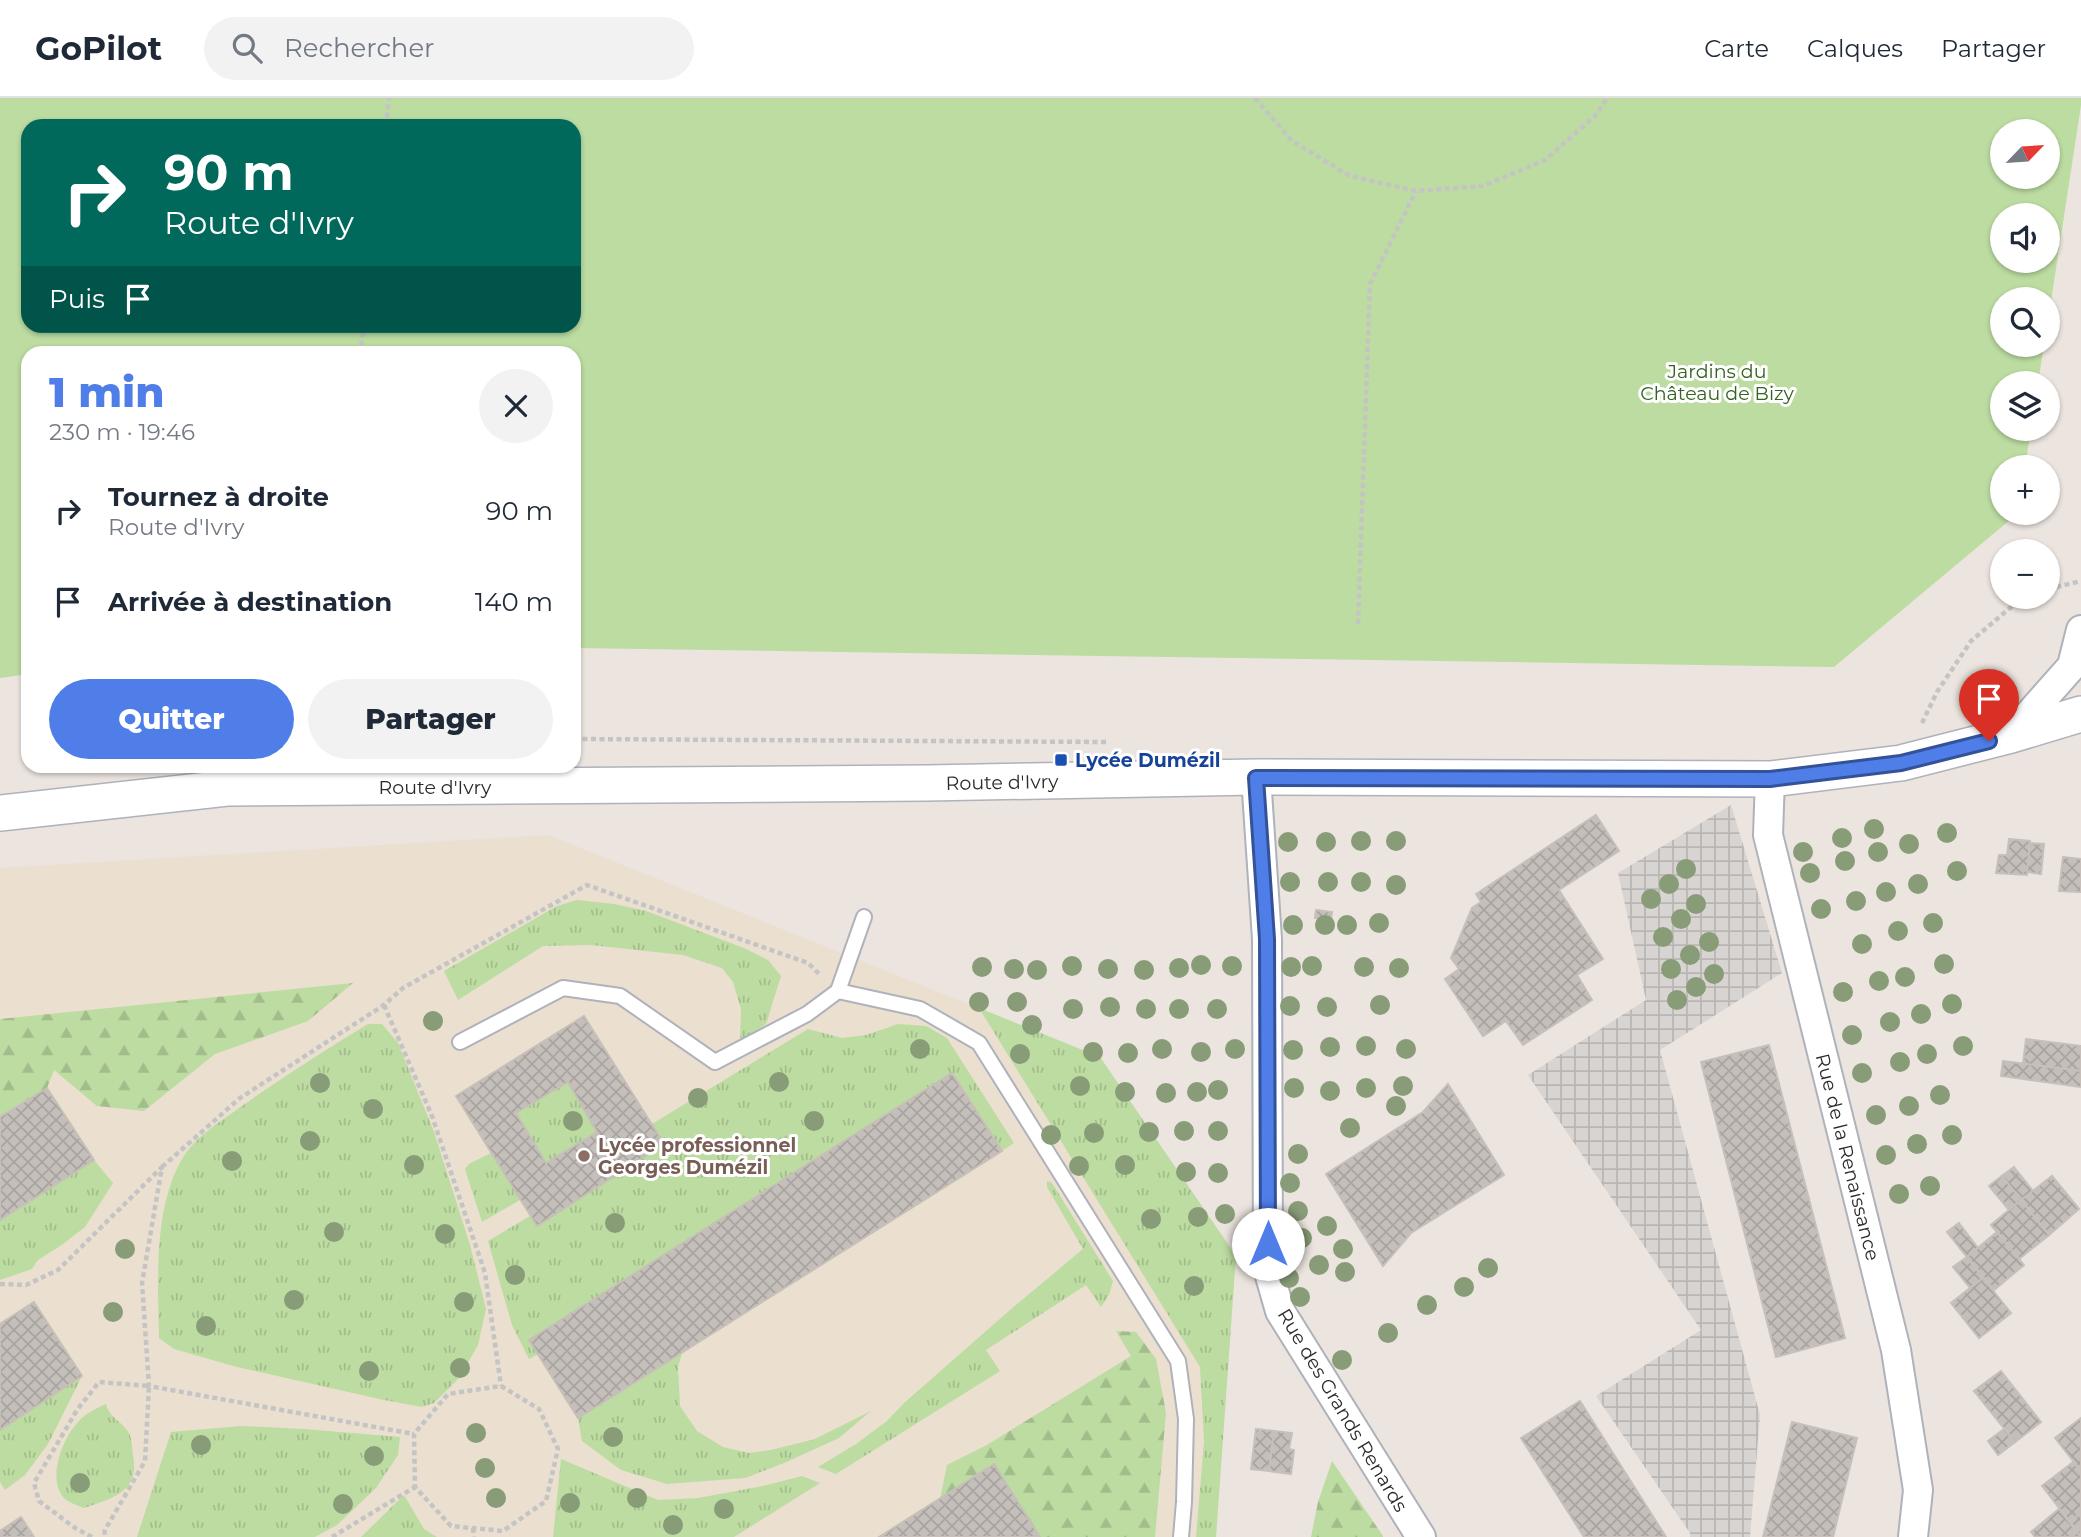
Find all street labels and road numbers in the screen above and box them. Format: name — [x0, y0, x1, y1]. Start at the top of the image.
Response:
street label: Route d'Ivry — [945, 770, 1059, 795]
street label: Route d'Ivry — [379, 776, 492, 799]
street label: Rue de la Renaissance — [1811, 1051, 1884, 1263]
street label: Rue des Grands Renards — [1273, 1304, 1412, 1516]

